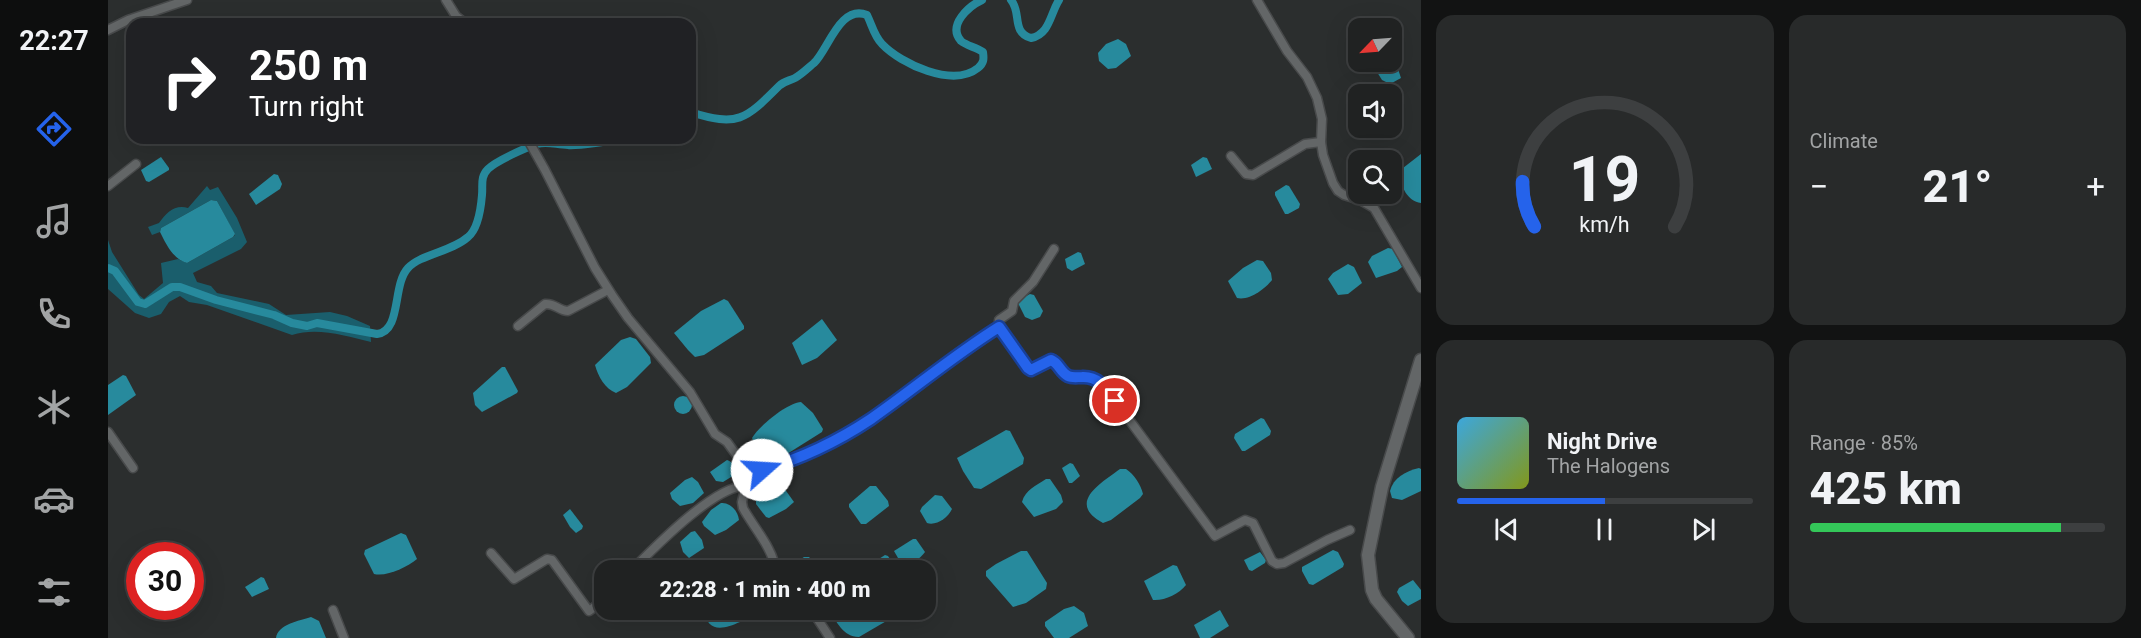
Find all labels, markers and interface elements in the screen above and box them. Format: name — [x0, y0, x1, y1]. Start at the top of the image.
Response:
north arrow — [1348, 18, 1402, 72]
map controls — [1348, 18, 1402, 204]
text: 22:27 — [19, 25, 89, 57]
text: 250 m — [249, 41, 368, 90]
icon: right — [150, 42, 228, 120]
button: sound — [1348, 84, 1402, 138]
text: Turn right — [249, 91, 364, 123]
icon: directions — [33, 108, 75, 150]
text: Climate — [1810, 129, 1878, 153]
text: 19 — [1569, 143, 1641, 216]
button: search — [1348, 150, 1402, 204]
text: 21° — [1923, 160, 1992, 213]
text: − — [1810, 167, 1828, 206]
text: + — [2086, 167, 2105, 206]
icon: music — [33, 200, 75, 242]
text: km/h — [1580, 212, 1630, 237]
icon: phone — [33, 293, 75, 335]
pin — [1089, 375, 1140, 426]
icon: arrive — [1098, 384, 1131, 417]
icon: climate — [33, 386, 75, 428]
text: Night Drive — [1547, 429, 1657, 454]
text: Range · 85% — [1810, 431, 1918, 455]
position arrow — [730, 438, 794, 502]
text: The Halogens — [1547, 454, 1670, 478]
text: 425 km — [1810, 462, 1962, 515]
icon: car — [33, 478, 75, 520]
icon: previous — [1490, 513, 1523, 546]
icon: pause — [1588, 513, 1621, 546]
icon: next — [1687, 513, 1720, 546]
speed limit sign: 30 — [126, 542, 204, 620]
icon: filters — [33, 571, 75, 613]
text: 22:28 · 1 min · 400 m — [660, 577, 870, 602]

